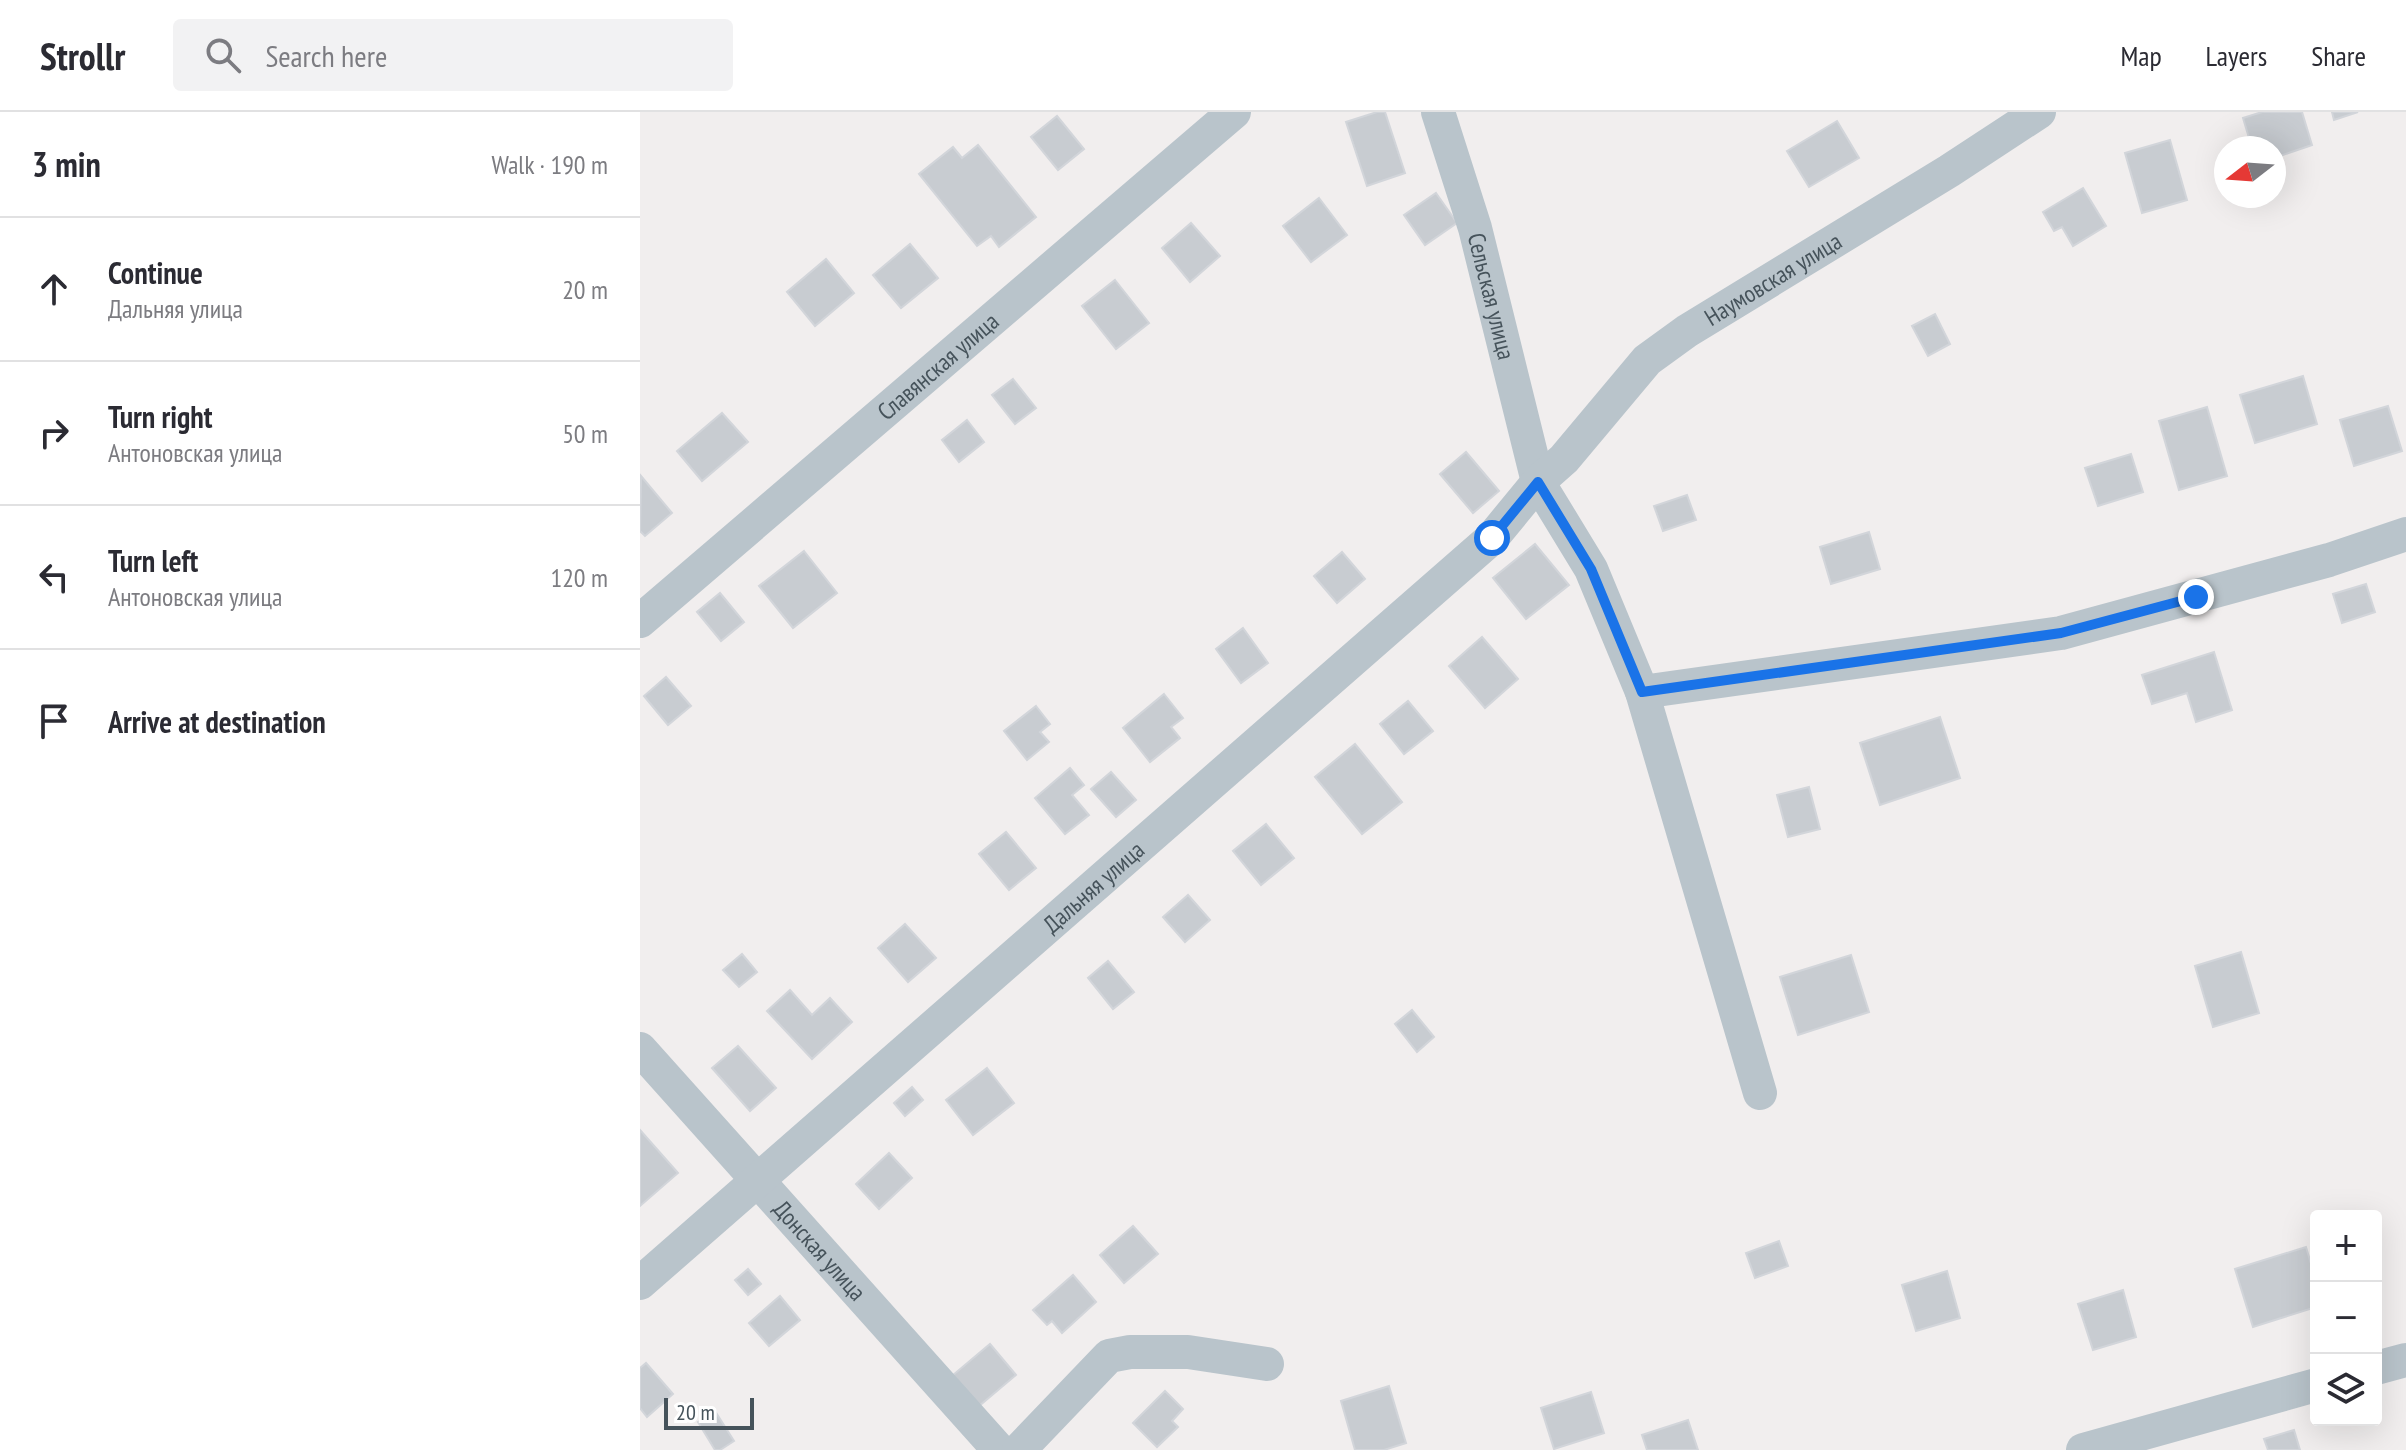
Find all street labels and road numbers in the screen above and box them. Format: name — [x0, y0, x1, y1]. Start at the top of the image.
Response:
street label: Наумовская улица — [1698, 225, 1847, 332]
street label: Сельская улица — [1461, 230, 1523, 363]
street label: Славянская улица — [871, 305, 1005, 426]
street label: Дальняя улица — [1036, 834, 1150, 939]
street label: Донская улица — [767, 1193, 873, 1307]

